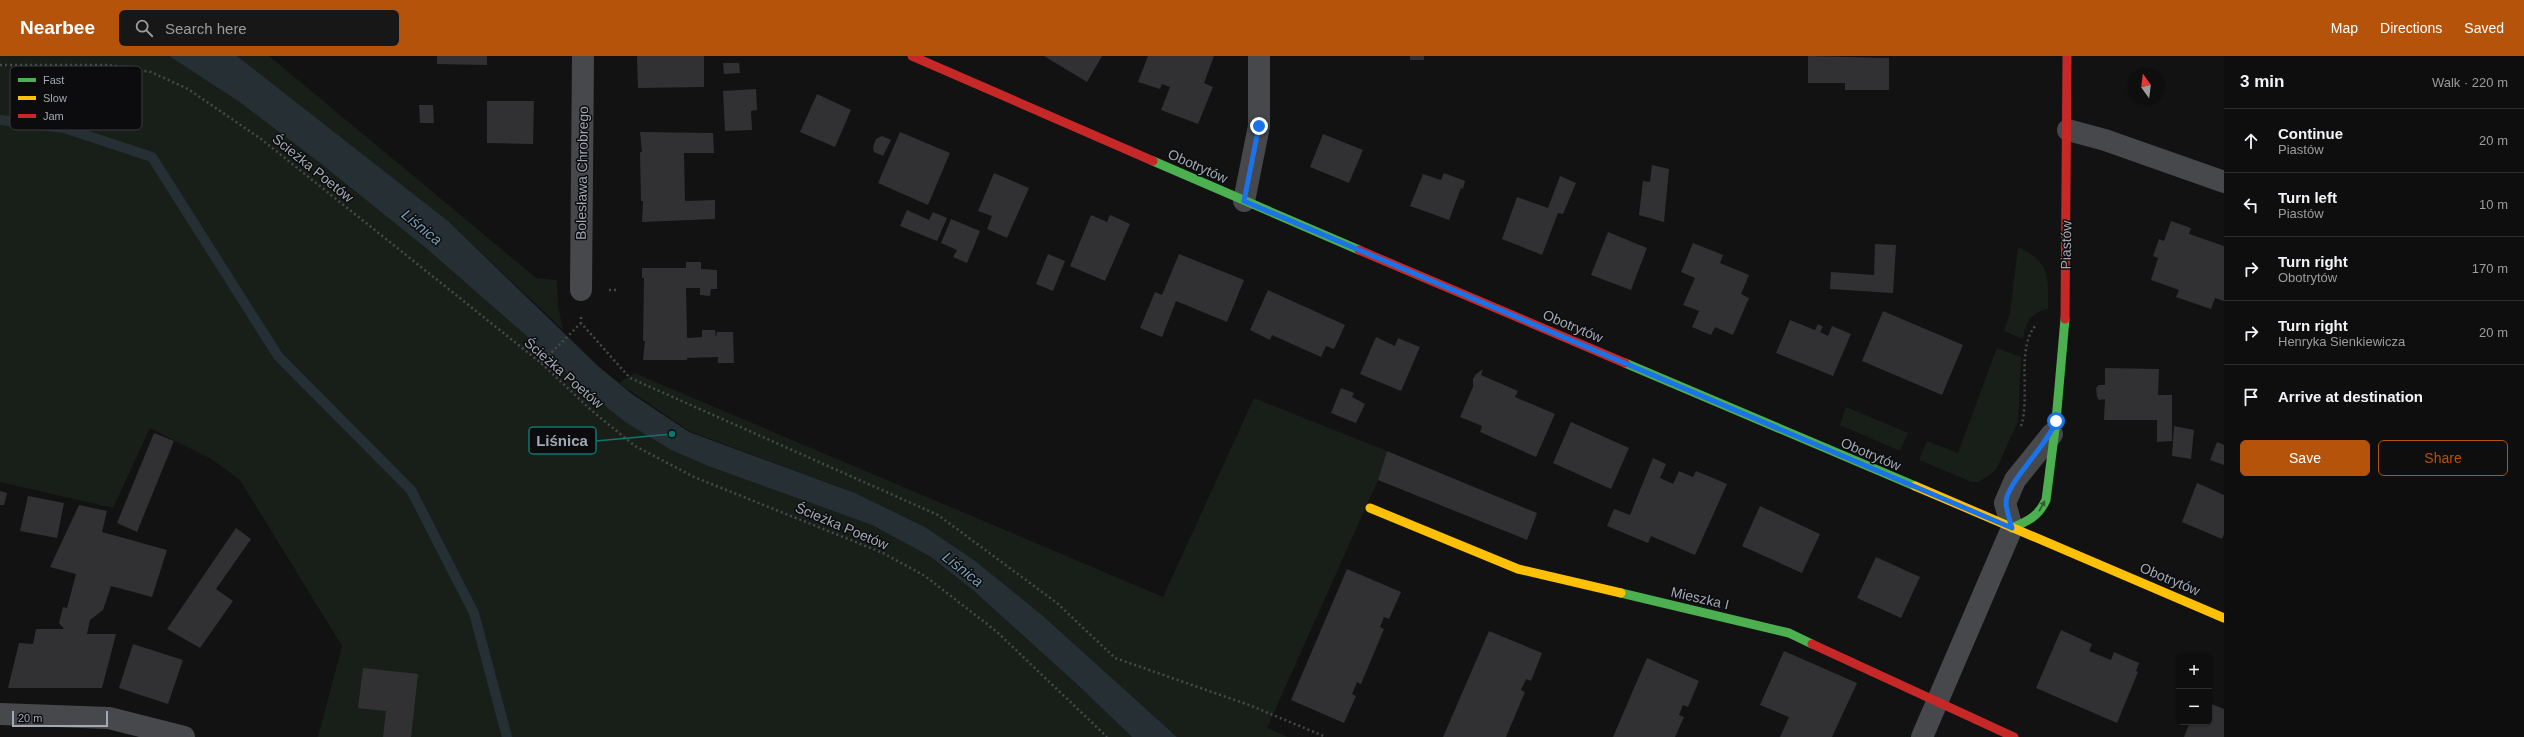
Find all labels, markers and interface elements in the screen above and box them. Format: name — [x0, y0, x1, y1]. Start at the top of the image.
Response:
search box — [119, 10, 399, 46]
text: Nearbee — [20, 17, 95, 38]
icon: search — [133, 17, 155, 39]
text: Search here — [165, 20, 247, 37]
text: Map — [2331, 20, 2358, 36]
text: Directions — [2380, 20, 2442, 36]
text: Saved — [2464, 20, 2504, 36]
legend — [10, 66, 142, 130]
north arrow — [2128, 68, 2164, 104]
text: 3 min — [2240, 72, 2284, 91]
text: Fast — [43, 74, 64, 86]
text: Walk · 220 m — [2432, 75, 2508, 90]
text: Slow — [43, 92, 67, 104]
street label: Bolesława Chrobrego — [573, 106, 591, 240]
text: Jam — [43, 110, 64, 122]
route end — [1250, 117, 1268, 135]
text: Continue — [2278, 125, 2343, 142]
street label: Ścieżka Poetów — [269, 130, 358, 206]
icon: ahead — [2240, 130, 2262, 152]
text: 20 m — [2479, 133, 2508, 148]
text: Piastów — [2278, 142, 2324, 157]
street label: Obotrytów — [1166, 146, 1231, 187]
text: Turn left — [2278, 189, 2337, 206]
icon: left — [2240, 194, 2262, 216]
text: 10 m — [2479, 197, 2508, 212]
water label: Liśnica — [399, 206, 445, 248]
text: Piastów — [2278, 206, 2324, 221]
street label: Piastów — [2058, 219, 2074, 270]
text: Turn right — [2278, 253, 2348, 270]
icon: right — [2240, 258, 2262, 280]
text: 170 m — [2472, 261, 2508, 276]
text: Obotrytów — [2278, 270, 2337, 285]
street label: Obotrytów — [1541, 306, 1606, 346]
text: Turn right — [2278, 317, 2348, 334]
icon: right — [2240, 322, 2262, 344]
text: 20 m — [2479, 325, 2508, 340]
street label: Ścieżka Poetów — [521, 334, 608, 412]
text: Henryka Sienkiewicza — [2278, 334, 2405, 349]
icon: arrive — [2240, 386, 2262, 408]
text: Arrive at destination — [2278, 388, 2423, 405]
route start — [2047, 412, 2065, 430]
callout: Liśnica — [529, 427, 596, 454]
text: Liśnica — [536, 432, 589, 449]
street label: Obotrytów — [1839, 434, 1904, 474]
button: Save — [2240, 440, 2370, 476]
button: Share — [2378, 440, 2508, 476]
street label: Ścieżka Poetów — [793, 498, 892, 553]
one-way arrow — [2039, 501, 2045, 512]
water label: Liśnica — [939, 548, 987, 590]
street label: Obotrytów — [2138, 559, 2203, 599]
street label: Mieszka I — [1669, 584, 1731, 612]
map controls — [2176, 653, 2212, 725]
button: + — [2176, 653, 2212, 689]
button: − — [2176, 689, 2212, 725]
scale bar — [12, 709, 108, 728]
text: 20 m — [18, 712, 42, 724]

